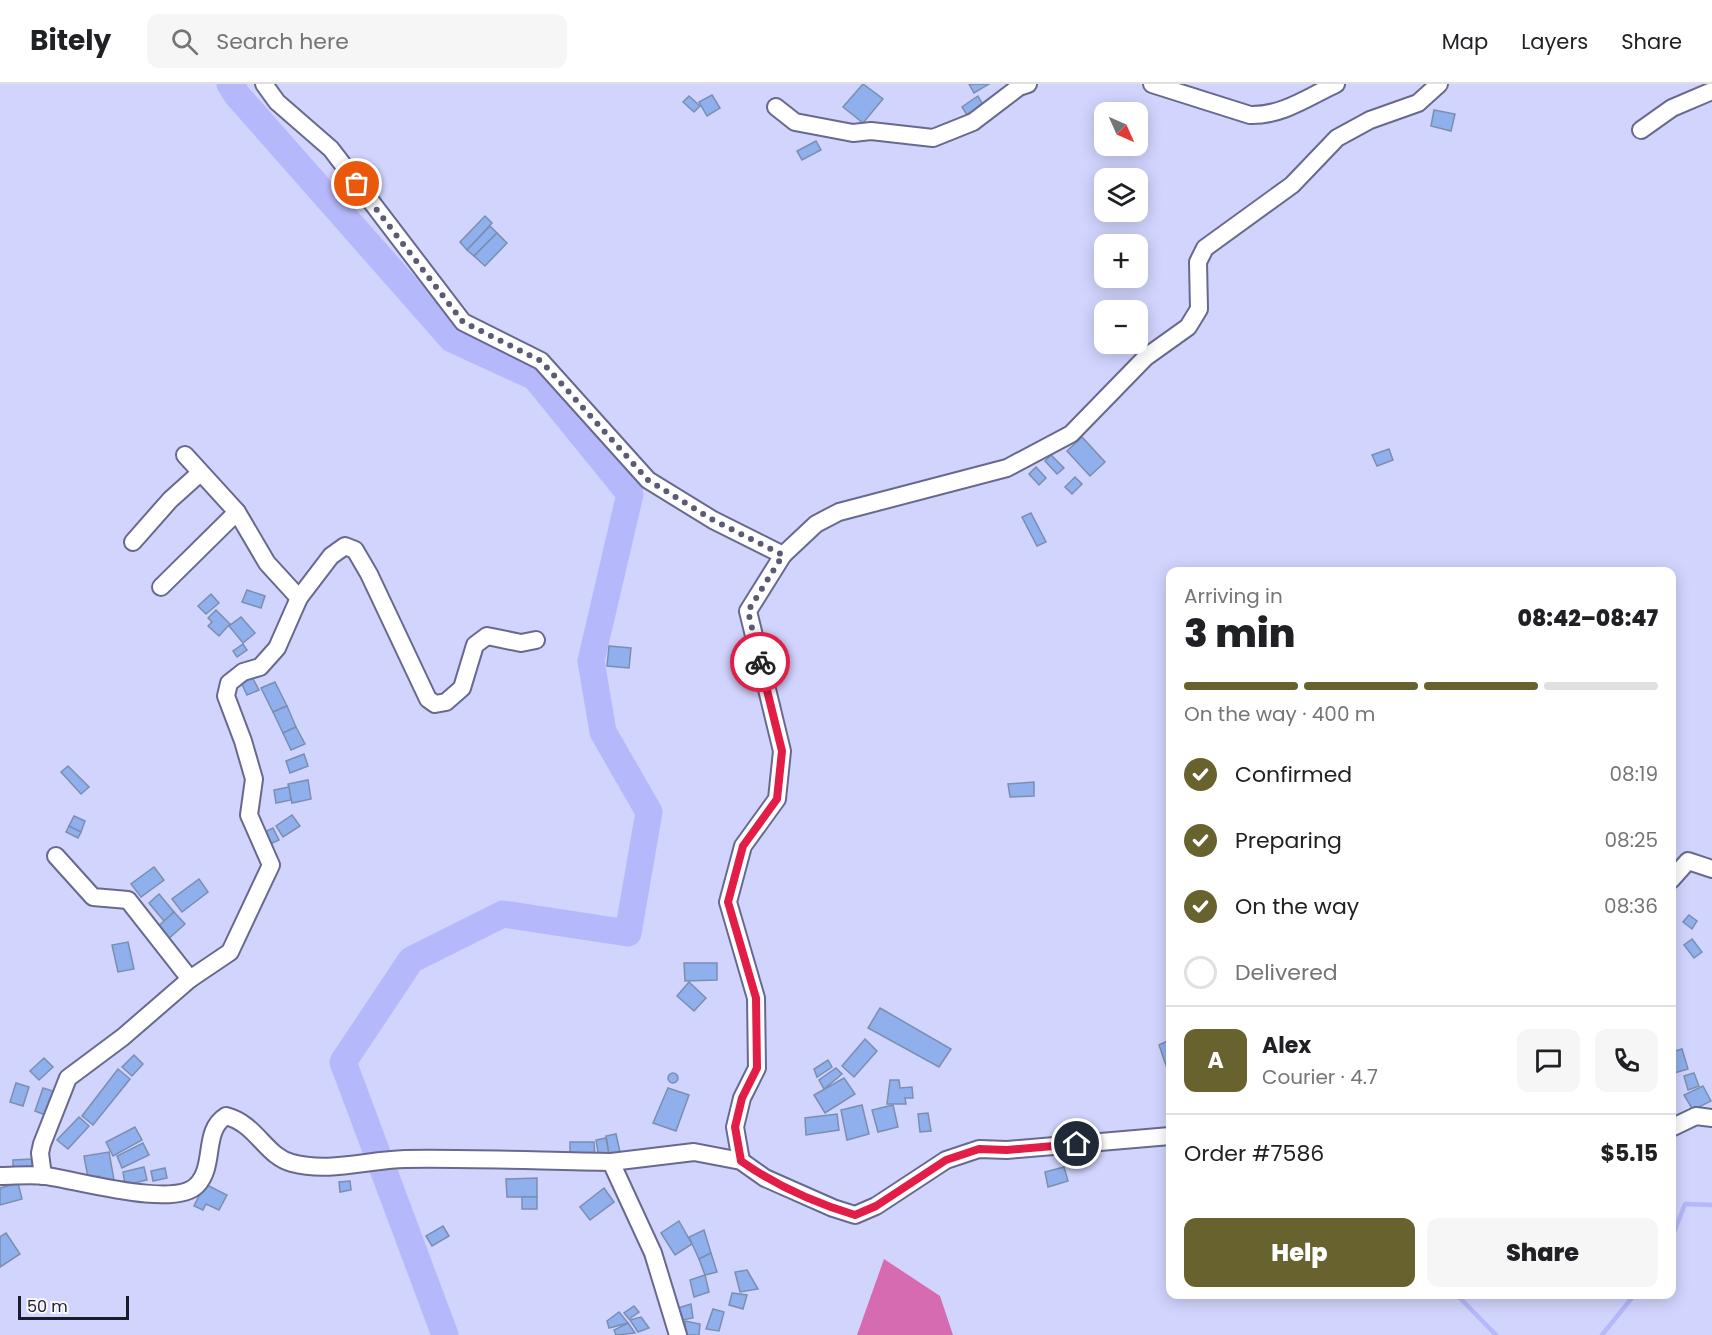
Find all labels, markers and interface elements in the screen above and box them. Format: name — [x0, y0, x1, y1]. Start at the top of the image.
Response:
search box — [147, 14, 567, 68]
text: Bitely — [30, 21, 111, 60]
icon: search — [168, 25, 201, 58]
text: Search here — [216, 26, 349, 57]
text: Map — [1442, 27, 1488, 56]
text: Layers — [1521, 27, 1588, 56]
text: Share — [1621, 27, 1682, 56]
north arrow — [1094, 102, 1148, 156]
map controls — [1094, 102, 1148, 354]
pin — [331, 158, 382, 209]
icon: bag — [340, 167, 373, 200]
button: layers — [1094, 168, 1148, 222]
button: + — [1094, 234, 1148, 288]
button: − — [1094, 300, 1148, 354]
text: Arriving in — [1184, 582, 1283, 610]
text: 08:42–08:47 — [1517, 603, 1658, 634]
text: 3 min — [1184, 606, 1296, 661]
courier — [730, 632, 790, 692]
icon: bike — [744, 646, 777, 679]
text: On the way · 400 m — [1184, 700, 1375, 728]
icon: check — [1184, 758, 1217, 791]
text: Confirmed — [1235, 759, 1352, 790]
text: 08:19 — [1610, 760, 1658, 788]
icon: check — [1184, 824, 1217, 857]
text: Preparing — [1235, 825, 1342, 856]
text: 08:25 — [1605, 826, 1658, 854]
icon: check — [1184, 890, 1217, 923]
text: On the way — [1235, 891, 1359, 922]
text: 08:36 — [1604, 892, 1658, 920]
text: Delivered — [1235, 957, 1338, 988]
button: chat — [1517, 1029, 1580, 1092]
button: phone — [1595, 1029, 1658, 1092]
text: Alex — [1262, 1030, 1311, 1061]
text: A — [1207, 1045, 1224, 1076]
text: Courier · 4.7 — [1262, 1063, 1378, 1091]
pin — [1051, 1118, 1102, 1169]
icon: home — [1060, 1127, 1093, 1160]
text: Order #7586 — [1184, 1138, 1324, 1169]
text: $5.15 — [1600, 1138, 1658, 1169]
button: Help — [1184, 1218, 1415, 1287]
button: Share — [1427, 1218, 1658, 1287]
scale bar — [18, 1293, 129, 1320]
text: 50 m — [27, 1295, 68, 1318]

